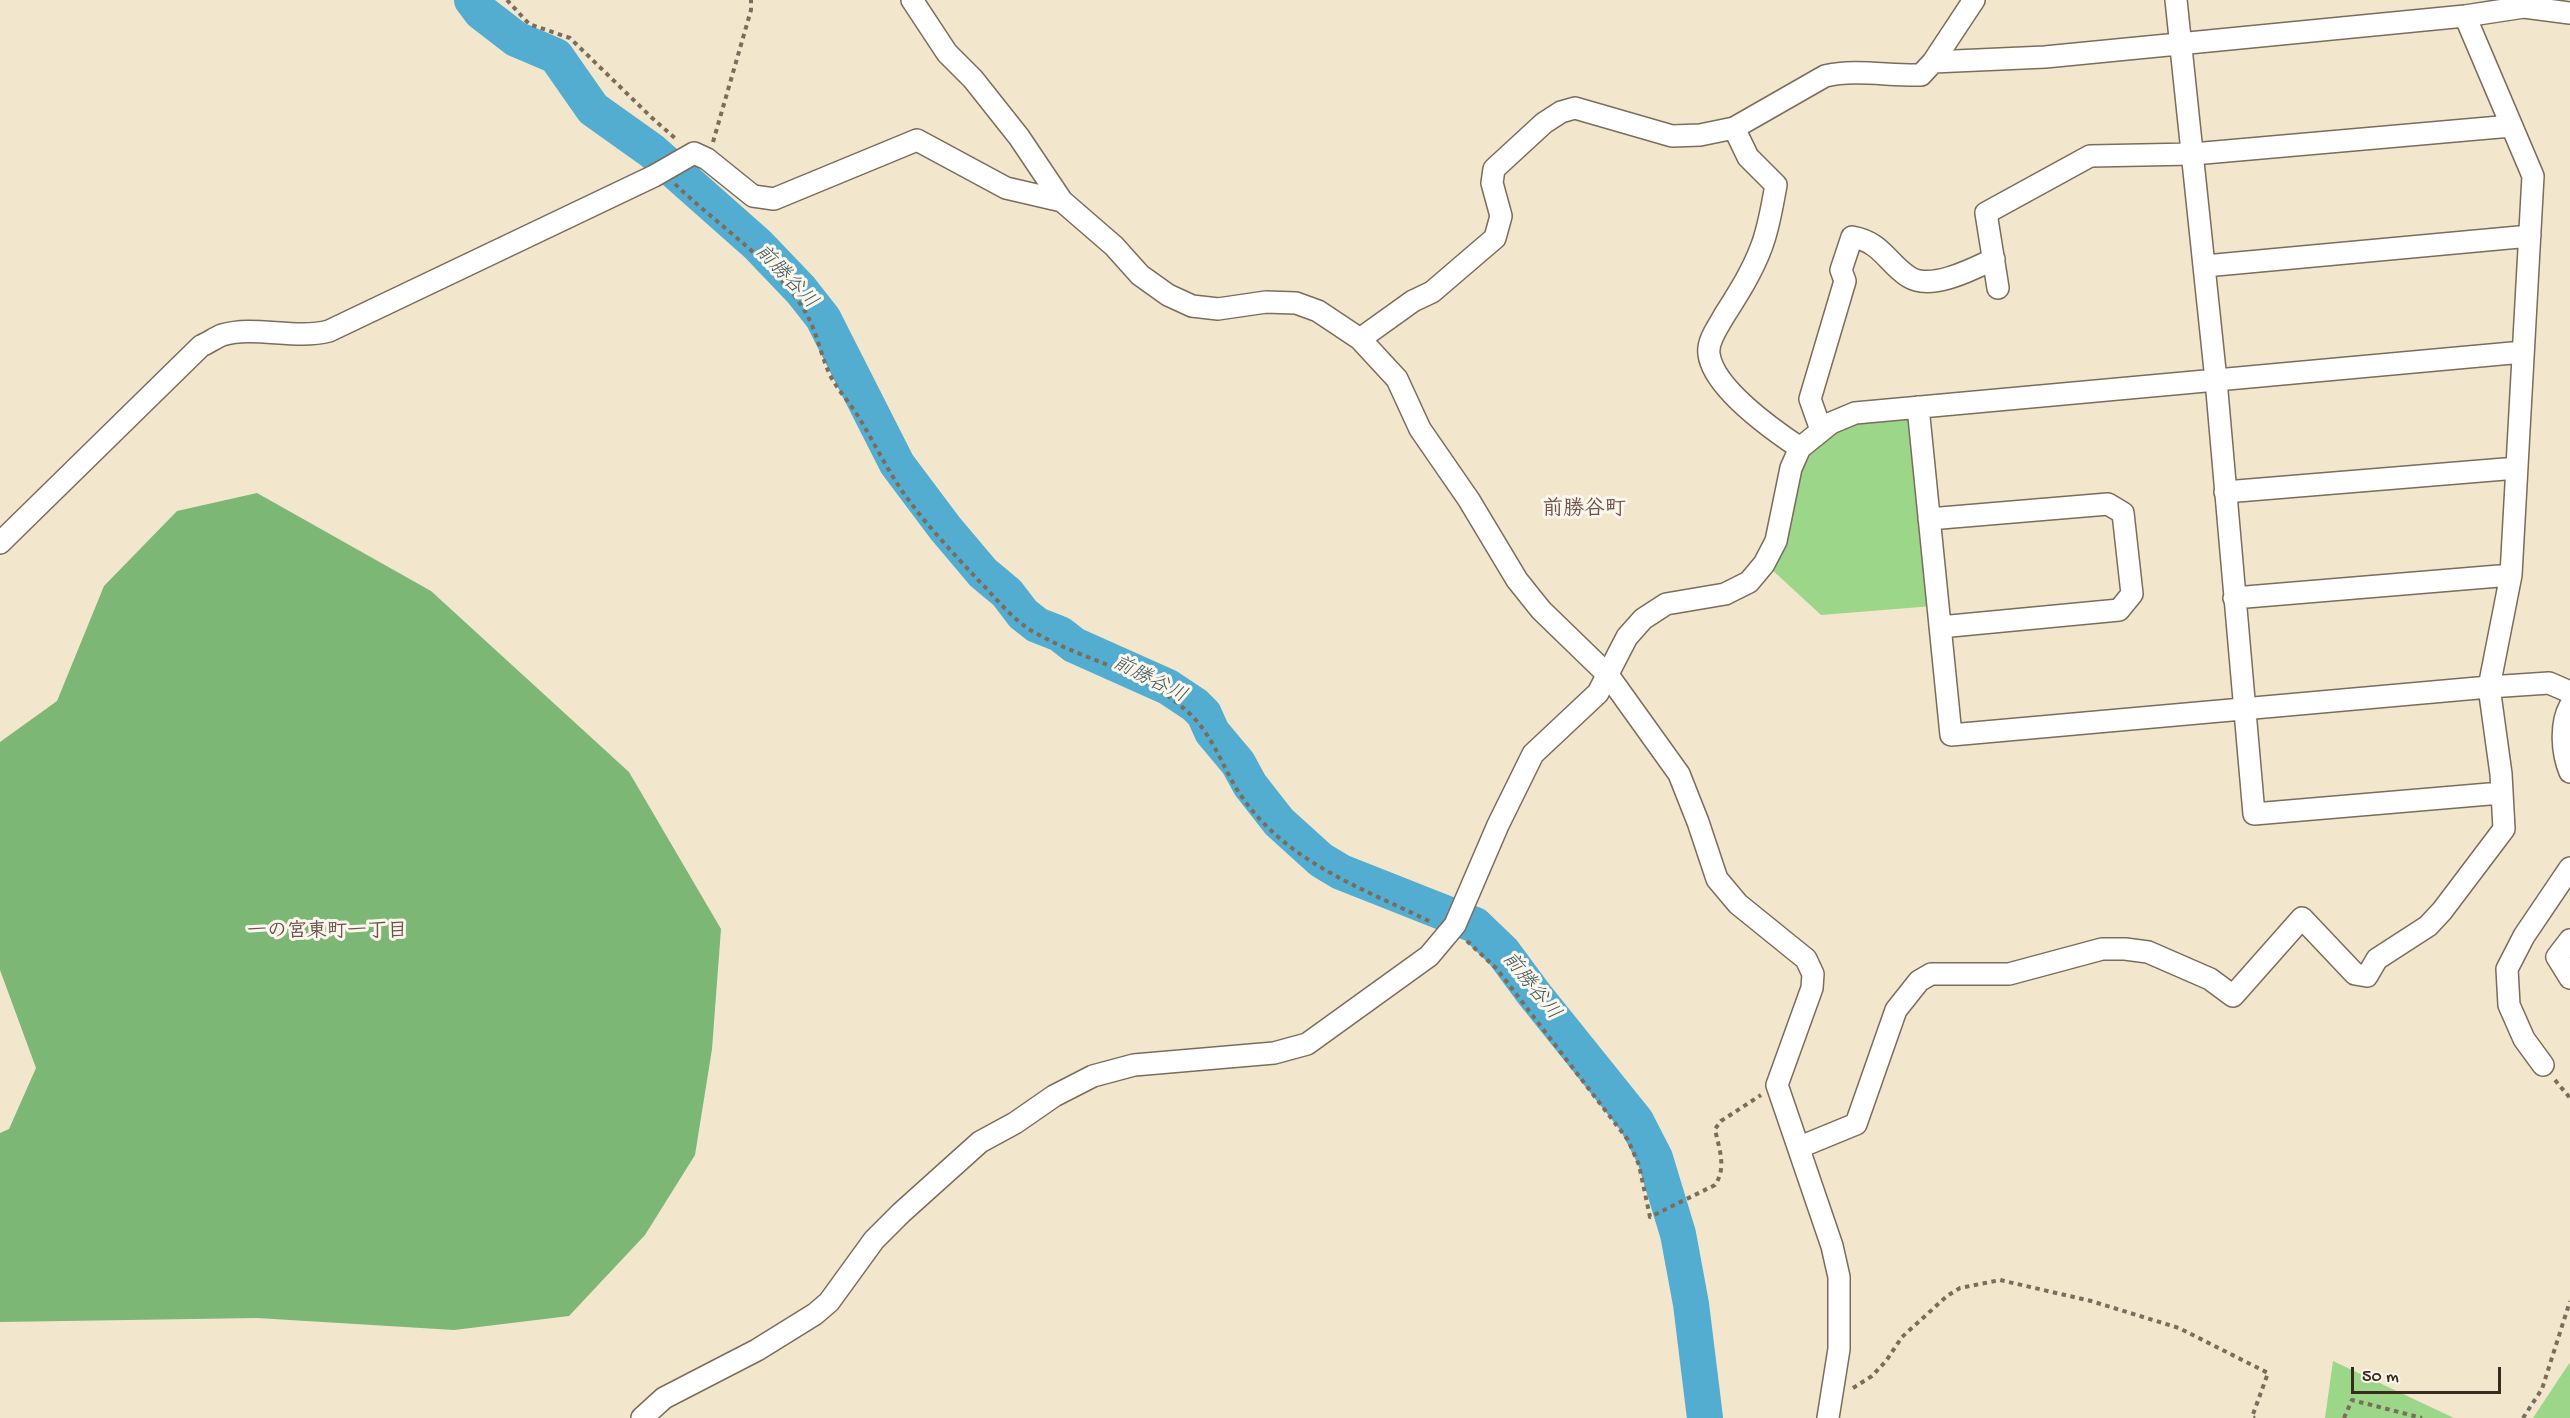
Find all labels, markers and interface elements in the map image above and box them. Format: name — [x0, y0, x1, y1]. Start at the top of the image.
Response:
water label: 前勝谷川 — [749, 241, 821, 315]
district label: 前勝谷町 — [1542, 498, 1626, 524]
water label: 前勝谷川 — [1108, 652, 1190, 710]
district label: 一の宮東町一丁目 — [247, 921, 407, 945]
water label: 前勝谷川 — [1496, 948, 1564, 1026]
scale bar — [2354, 1355, 2504, 1393]
text: 50 m — [2362, 1367, 2399, 1388]

